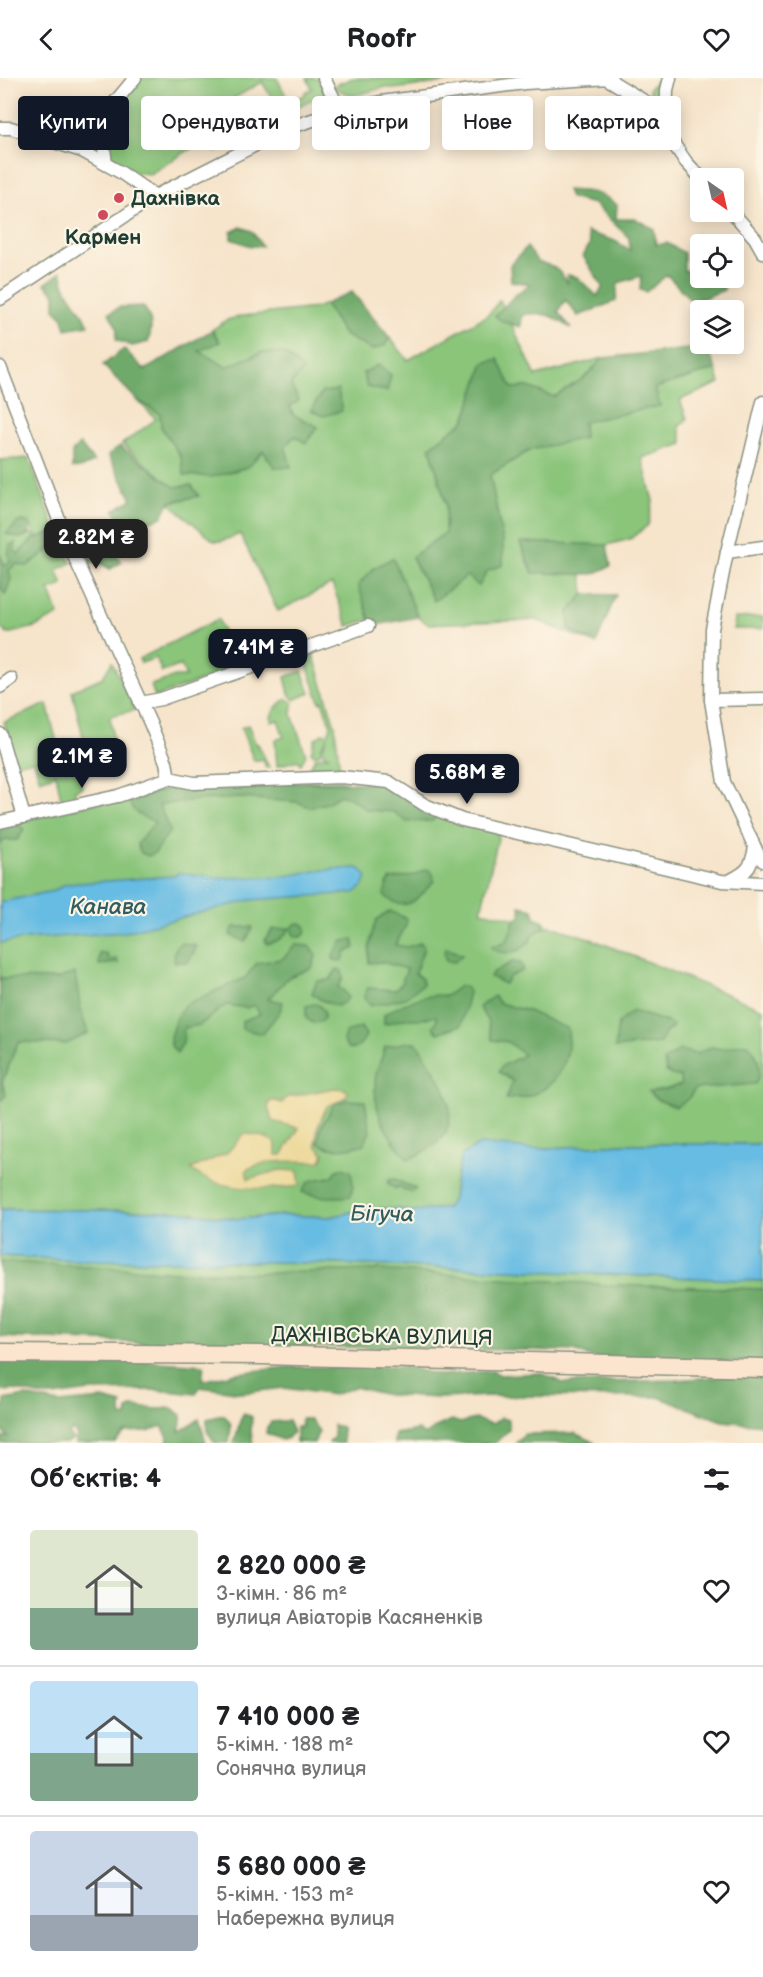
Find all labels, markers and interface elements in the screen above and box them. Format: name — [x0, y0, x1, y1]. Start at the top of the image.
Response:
icon: back — [30, 23, 63, 56]
text: Roofr — [347, 23, 416, 55]
icon: heart — [700, 23, 733, 56]
chip: Купити — [18, 96, 129, 150]
chip: Орендувати — [141, 96, 300, 150]
chip: Фільтри — [312, 96, 430, 150]
chip: Нове — [442, 96, 533, 150]
chip: Квартира — [545, 96, 681, 150]
north arrow — [690, 168, 744, 222]
map controls — [690, 168, 744, 354]
place label: Дахнівка — [131, 186, 220, 211]
marker: Дахнівка — [112, 191, 126, 205]
marker: Кармен — [96, 208, 110, 222]
place label: Кармен — [65, 225, 141, 250]
button: locate — [690, 234, 744, 288]
button: layers — [690, 300, 744, 354]
pin: 2.82M ₴ — [41, 519, 151, 570]
text: 2.82M ₴ — [58, 526, 134, 550]
pin: 7.41M ₴ — [203, 629, 313, 680]
text: 7.41M ₴ — [222, 636, 294, 660]
pin: 2.1M ₴ — [33, 738, 131, 789]
text: 2.1M ₴ — [52, 745, 112, 769]
pin: 5.68M ₴ — [412, 754, 522, 805]
text: 5.68M ₴ — [429, 761, 505, 785]
water label: Канава — [69, 894, 147, 921]
water label: Бігуча — [350, 1200, 414, 1229]
street label: ДАХНІВСЬКА ВУЛИЦЯ — [271, 1322, 493, 1351]
icon: filters — [700, 1463, 733, 1496]
text: Об’єктів: 4 — [30, 1464, 161, 1495]
text: 2 820 000 ₴ — [216, 1551, 366, 1582]
icon: home — [78, 1554, 150, 1626]
icon: heart — [700, 1574, 733, 1607]
text: 3-кімн. · 86 m² — [216, 1582, 347, 1606]
text: вулиця Авіаторів Касяненків — [216, 1606, 483, 1630]
text: 7 410 000 ₴ — [216, 1702, 359, 1733]
icon: home — [78, 1705, 150, 1777]
icon: heart — [700, 1725, 733, 1758]
text: 5-кімн. · 188 m² — [216, 1733, 353, 1757]
text: Сонячна вулиця — [216, 1757, 366, 1781]
text: 5 680 000 ₴ — [216, 1852, 366, 1883]
icon: home — [78, 1855, 150, 1927]
icon: heart — [700, 1875, 733, 1908]
text: 5-кімн. · 153 m² — [216, 1883, 354, 1907]
text: Набережна вулиця — [216, 1907, 395, 1931]

